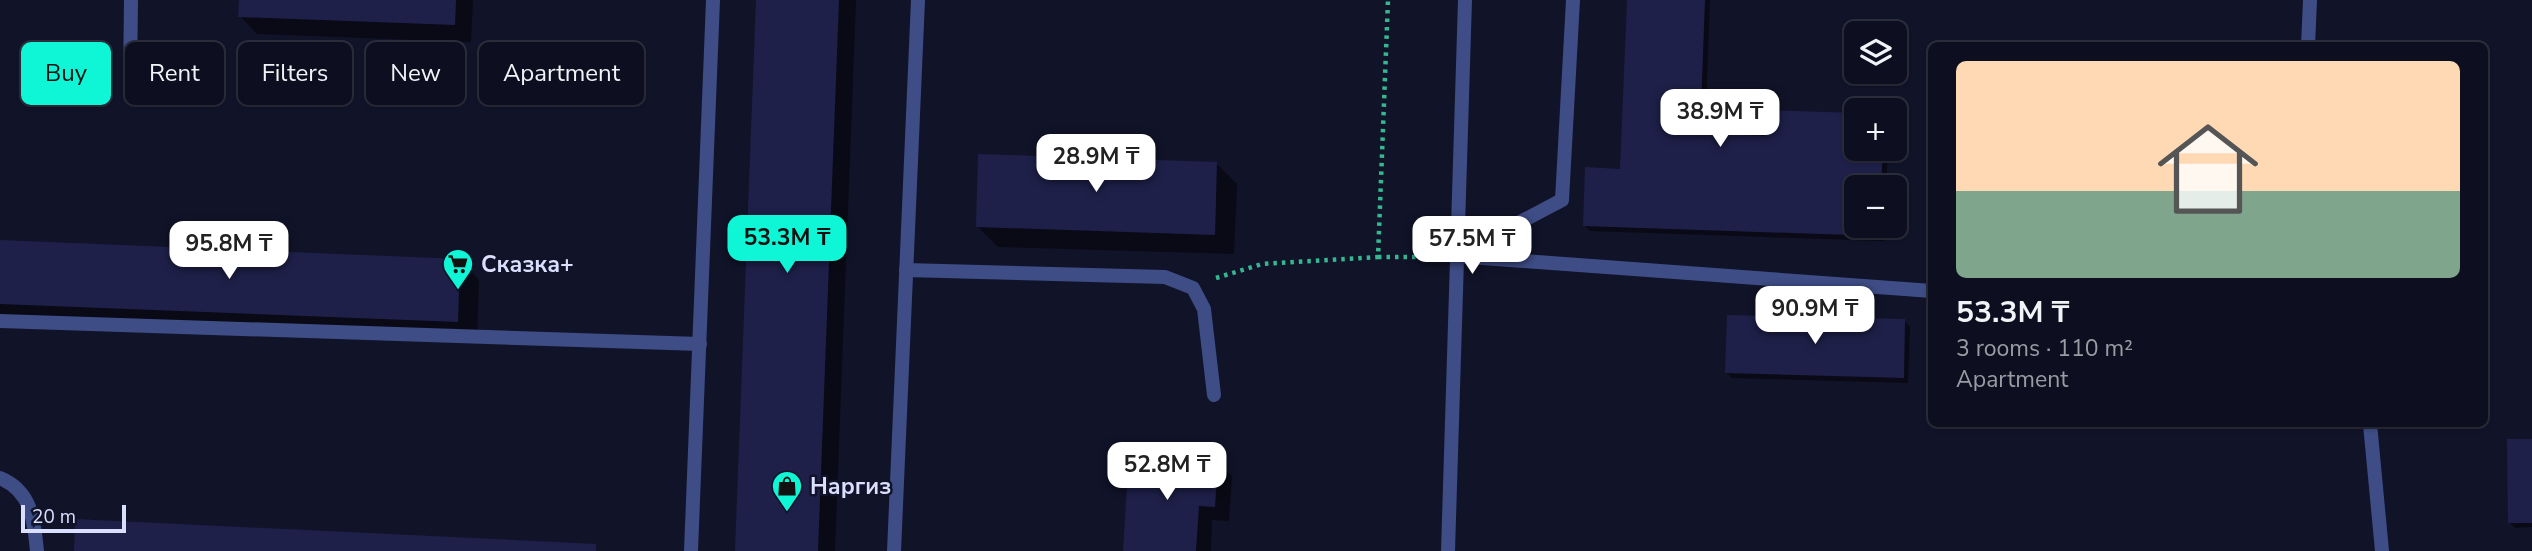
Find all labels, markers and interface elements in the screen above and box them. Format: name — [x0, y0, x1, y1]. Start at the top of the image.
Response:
map controls — [1844, 21, 1907, 238]
button: layers — [1844, 21, 1907, 84]
chip: Buy — [21, 42, 111, 105]
chip: Rent — [125, 42, 224, 105]
chip: Filters — [238, 42, 352, 105]
chip: New — [366, 42, 465, 105]
chip: Apartment — [479, 42, 644, 105]
pin: 38.9M ₸ — [1655, 90, 1785, 149]
text: 38.9M ₸ — [1676, 96, 1764, 127]
button: + — [1844, 98, 1907, 161]
icon: home — [2145, 106, 2271, 232]
pin: 28.9M ₸ — [1031, 134, 1161, 194]
text: 28.9M ₸ — [1052, 141, 1140, 172]
button: − — [1844, 175, 1907, 238]
pin: 53.3M ₸ — [722, 216, 852, 275]
pin: 57.5M ₸ — [1407, 216, 1537, 276]
pin: 95.8M ₸ — [164, 222, 294, 281]
text: 53.3M ₸ — [743, 222, 831, 253]
text: 57.5M ₸ — [1428, 223, 1516, 254]
text: 95.8M ₸ — [185, 228, 273, 259]
supermarket icon: Сказка+ — [441, 247, 475, 291]
place label: Сказка+ — [481, 249, 574, 280]
pin: 90.9M ₸ — [1750, 286, 1880, 346]
text: 53.3M ₸ — [1956, 292, 2070, 333]
text: 90.9M ₸ — [1771, 293, 1859, 324]
text: 3 rooms · 110 m² — [1956, 333, 2133, 364]
text: Apartment — [1956, 364, 2068, 395]
pin: 52.8M ₸ — [1102, 442, 1232, 502]
text: 52.8M ₸ — [1123, 449, 1211, 480]
shop icon: Наргиз — [770, 469, 804, 513]
place label: Наргиз — [810, 471, 891, 502]
scale bar — [21, 502, 126, 534]
text: 20 m — [32, 504, 76, 530]

